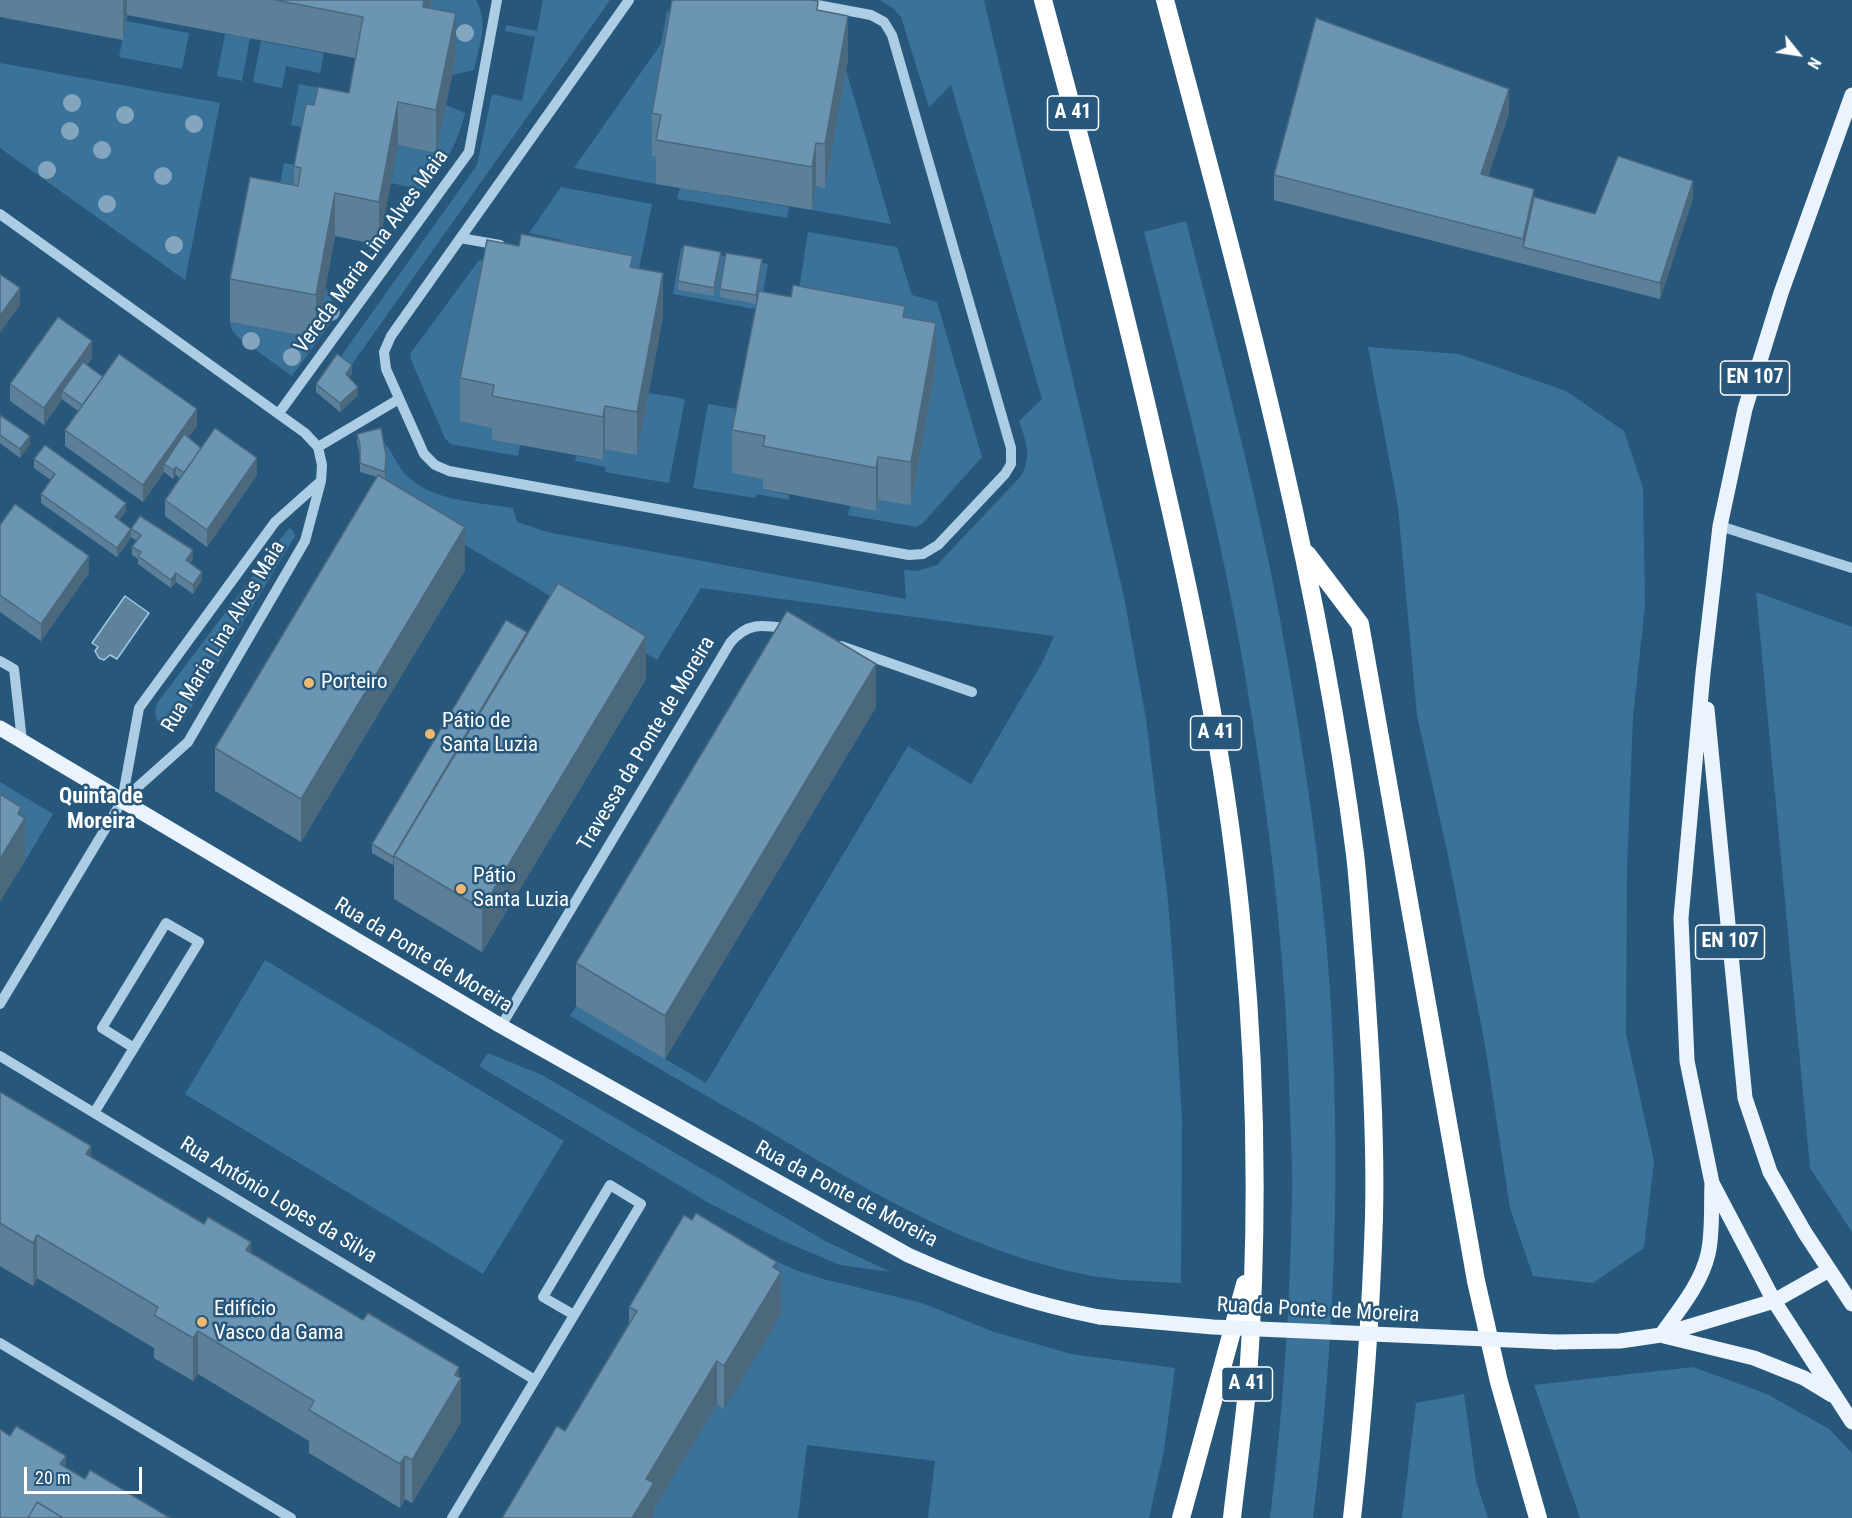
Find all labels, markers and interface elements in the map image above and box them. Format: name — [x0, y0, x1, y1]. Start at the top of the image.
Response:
north arrow — [1768, 24, 1828, 84]
text: N — [1803, 54, 1825, 72]
road number: A 41 — [1048, 96, 1098, 130]
street label: Vereda Maria Lina Alves Maia — [290, 145, 454, 359]
road number: EN 107 — [1720, 361, 1790, 395]
street label: Rua Maria Lina Alves Maia — [157, 537, 291, 737]
street label: Travessa da Ponte de Moreira — [573, 632, 721, 856]
place label: Porteiro — [321, 670, 388, 696]
marker: Porteiro — [302, 676, 316, 690]
place label: Pátio de Santa Luzia — [442, 709, 538, 759]
road number: A 41 — [1190, 716, 1242, 750]
marker: Pátio de Santa Luzia — [423, 727, 437, 741]
district label: Quinta de Moreira — [59, 784, 143, 836]
place label: Pátio Santa Luzia — [473, 864, 569, 914]
marker: Pátio Santa Luzia — [454, 882, 468, 896]
street label: Rua da Ponte de Moreira — [330, 893, 516, 1019]
road number: EN 107 — [1696, 925, 1764, 959]
street label: Rua António Lopes da Silva — [175, 1132, 381, 1270]
street label: Rua da Ponte de Moreira — [750, 1136, 942, 1254]
street label: Rua da Ponte de Moreira — [1216, 1293, 1420, 1329]
place label: Edifício Vasco da Gama — [214, 1297, 344, 1347]
marker: Edifício Vasco da Gama — [195, 1315, 209, 1329]
road number: A 41 — [1222, 1367, 1272, 1401]
scale bar — [27, 1455, 146, 1493]
text: 20 m — [35, 1467, 70, 1488]

